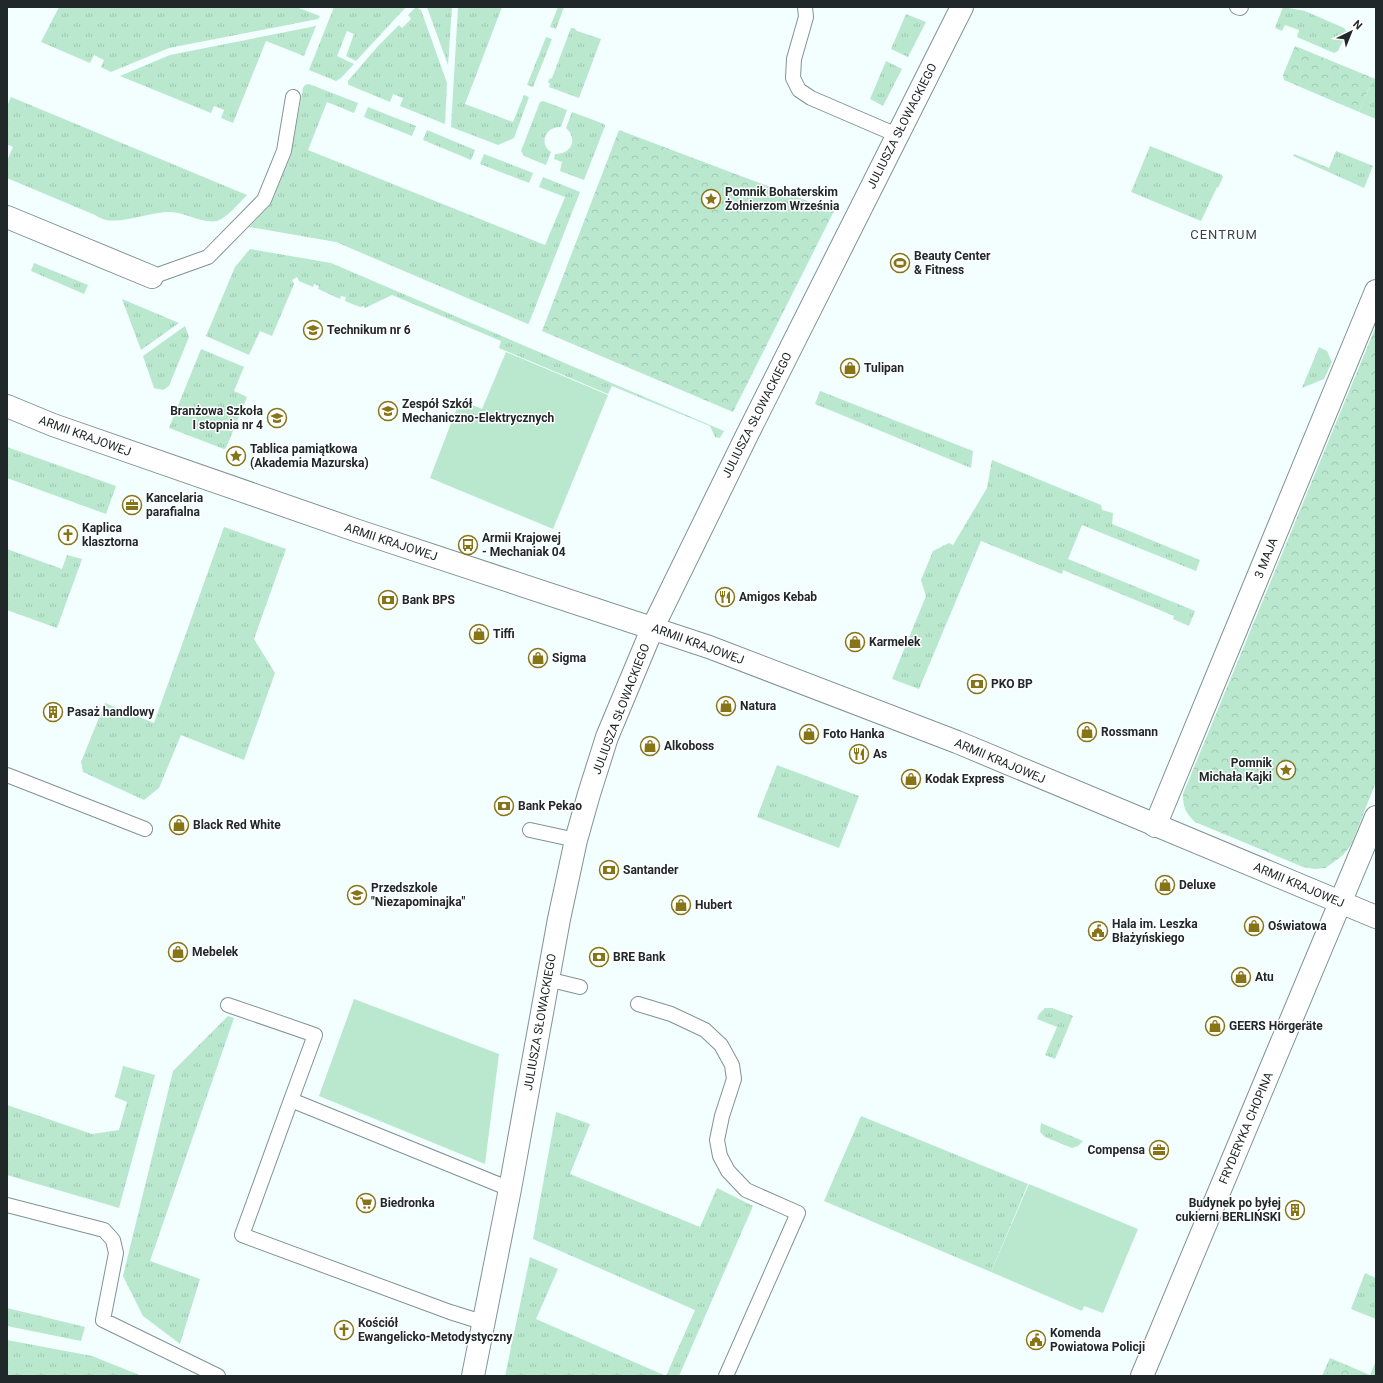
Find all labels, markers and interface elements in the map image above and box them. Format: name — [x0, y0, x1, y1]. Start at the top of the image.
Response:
north arrow — [1331, 12, 1371, 52]
text: N — [1350, 18, 1365, 33]
street label: JULIUSZA SŁOWACKIEGO — [864, 61, 940, 191]
place label: Pomnik Bohaterskim Żołnierzom Września — [725, 185, 840, 213]
place icon: Pomnik Bohaterskim Żołnierzom Września — [700, 188, 722, 210]
district label: CENTRUM — [1190, 227, 1258, 242]
place label: Beauty Center & Fitness — [914, 249, 991, 277]
sports icon: Beauty Center & Fitness — [889, 252, 911, 274]
school or university icon: Technikum nr 6 — [302, 319, 324, 341]
place label: Technikum nr 6 — [327, 323, 411, 337]
street label: JULIUSZA SŁOWACKIEGO — [719, 350, 795, 480]
shop icon: Tulipan — [839, 357, 861, 379]
place label: Tulipan — [864, 361, 904, 375]
place label: Zespół Szkół Mechaniczno-Elektrycznych — [402, 397, 555, 425]
school or university icon: Zespół Szkół Mechaniczno-Elektrycznych — [377, 400, 399, 422]
place label: Branżowa Szkoła I stopnia nr 4 — [170, 404, 264, 432]
school or university icon: Branżowa Szkoła I stopnia nr 4 — [266, 407, 288, 429]
street label: ARMII KRAJOWEJ — [37, 413, 133, 459]
place label: Tablica pamiątkowa (Akademia Mazurska) — [250, 442, 369, 470]
place icon: Tablica pamiątkowa (Akademia Mazurska) — [225, 445, 247, 467]
place label: Kancelaria parafialna — [146, 491, 204, 519]
office icon: Kancelaria parafialna — [121, 494, 143, 516]
street label: ARMII KRAJOWEJ — [343, 520, 439, 564]
place label: Kaplica klasztorna — [82, 521, 139, 549]
church icon: Kaplica klasztorna — [57, 524, 79, 546]
place label: Armii Krajowej - Mechaniak 04 — [482, 531, 566, 559]
bus stop icon: Armii Krajowej - Mechaniak 04 — [457, 534, 479, 556]
street label: 3 MAJA — [1252, 536, 1281, 580]
restaurant icon: Amigos Kebab — [714, 586, 736, 608]
bank icon: Bank BPS — [377, 589, 399, 611]
place label: Amigos Kebab — [739, 590, 817, 604]
place label: Bank BPS — [402, 593, 455, 607]
street label: ARMII KRAJOWEJ — [650, 621, 746, 667]
shop icon: Tiffi — [468, 623, 490, 645]
place label: Tiffi — [493, 627, 515, 641]
shop icon: Karmelek — [844, 631, 866, 653]
place label: Karmelek — [869, 635, 921, 649]
street label: JULIUSZA SŁOWACKIEGO — [590, 642, 652, 776]
shop icon: Sigma — [527, 647, 549, 669]
place label: Sigma — [552, 651, 587, 665]
bank icon: PKO BP — [966, 673, 988, 695]
place label: PKO BP — [991, 677, 1033, 691]
shop icon: Natura — [715, 695, 737, 717]
place label: Natura — [740, 699, 777, 713]
building icon: Pasaż handlowy — [42, 701, 64, 723]
place label: Pasaż handlowy — [67, 705, 155, 719]
shop icon: Rossmann — [1076, 721, 1098, 743]
shop icon: Foto Hanka — [798, 723, 820, 745]
place label: Rossmann — [1101, 725, 1158, 739]
place label: Foto Hanka — [823, 727, 885, 741]
shop icon: Alkoboss — [639, 735, 661, 757]
street label: ARMII KRAJOWEJ — [953, 736, 1047, 786]
place label: Alkoboss — [664, 739, 714, 753]
restaurant icon: As — [848, 743, 870, 765]
place label: As — [873, 747, 887, 761]
place label: Pomnik Michała Kajki — [1199, 756, 1273, 784]
place icon: Pomnik Michała Kajki — [1275, 759, 1297, 781]
shop icon: Kodak Express — [900, 768, 922, 790]
place label: Kodak Express — [925, 772, 1005, 786]
bank icon: Bank Pekao — [493, 795, 515, 817]
place label: Bank Pekao — [518, 799, 582, 813]
shop icon: Black Red White — [168, 814, 190, 836]
place label: Black Red White — [193, 818, 281, 832]
bank icon: Santander — [598, 859, 620, 881]
street label: ARMII KRAJOWEJ — [1252, 860, 1346, 910]
place label: Santander — [623, 863, 679, 877]
shop icon: Deluxe — [1154, 874, 1176, 896]
place label: Deluxe — [1179, 878, 1216, 892]
place label: Przedszkole "Niezapominajka" — [371, 881, 465, 909]
school or university icon: Przedszkole "Niezapominajka" — [346, 884, 368, 906]
shop icon: Hubert — [670, 894, 692, 916]
place label: Hubert — [695, 898, 732, 912]
shop icon: Oświatowa — [1243, 915, 1265, 937]
place label: Hala im. Leszka Błażyńskiego — [1112, 917, 1198, 945]
place label: Oświatowa — [1268, 919, 1327, 933]
public building icon: Hala im. Leszka Błażyńskiego — [1087, 920, 1109, 942]
shop icon: Mebelek — [167, 941, 189, 963]
place label: Mebelek — [192, 945, 239, 959]
bank icon: BRE Bank — [588, 946, 610, 968]
place label: BRE Bank — [613, 950, 666, 964]
street label: JULIUSZA SŁOWACKIEGO — [521, 952, 559, 1092]
shop icon: Atu — [1230, 966, 1252, 988]
place label: Atu — [1255, 970, 1274, 984]
shop icon: GEERS Hörgeräte — [1204, 1015, 1226, 1037]
place label: GEERS Hörgeräte — [1229, 1019, 1323, 1033]
street label: FRYDERYKA CHOPINA — [1216, 1070, 1276, 1186]
office icon: Compensa — [1148, 1139, 1170, 1161]
place label: Compensa — [1087, 1143, 1146, 1157]
supermarket icon: Biedronka — [355, 1192, 377, 1214]
place label: Biedronka — [380, 1196, 435, 1210]
place label: Budynek po byłej cukierni BERLIŃSKI — [1176, 1196, 1281, 1224]
building icon: Budynek po byłej cukierni BERLIŃSKI — [1284, 1199, 1306, 1221]
place label: Kościół Ewangelicko-Metodystyczny — [358, 1316, 513, 1344]
church icon: Kościół Ewangelicko-Metodystyczny — [333, 1319, 355, 1341]
place label: Komenda Powiatowa Policji — [1050, 1326, 1145, 1354]
public building icon: Komenda Powiatowa Policji — [1025, 1329, 1047, 1351]

